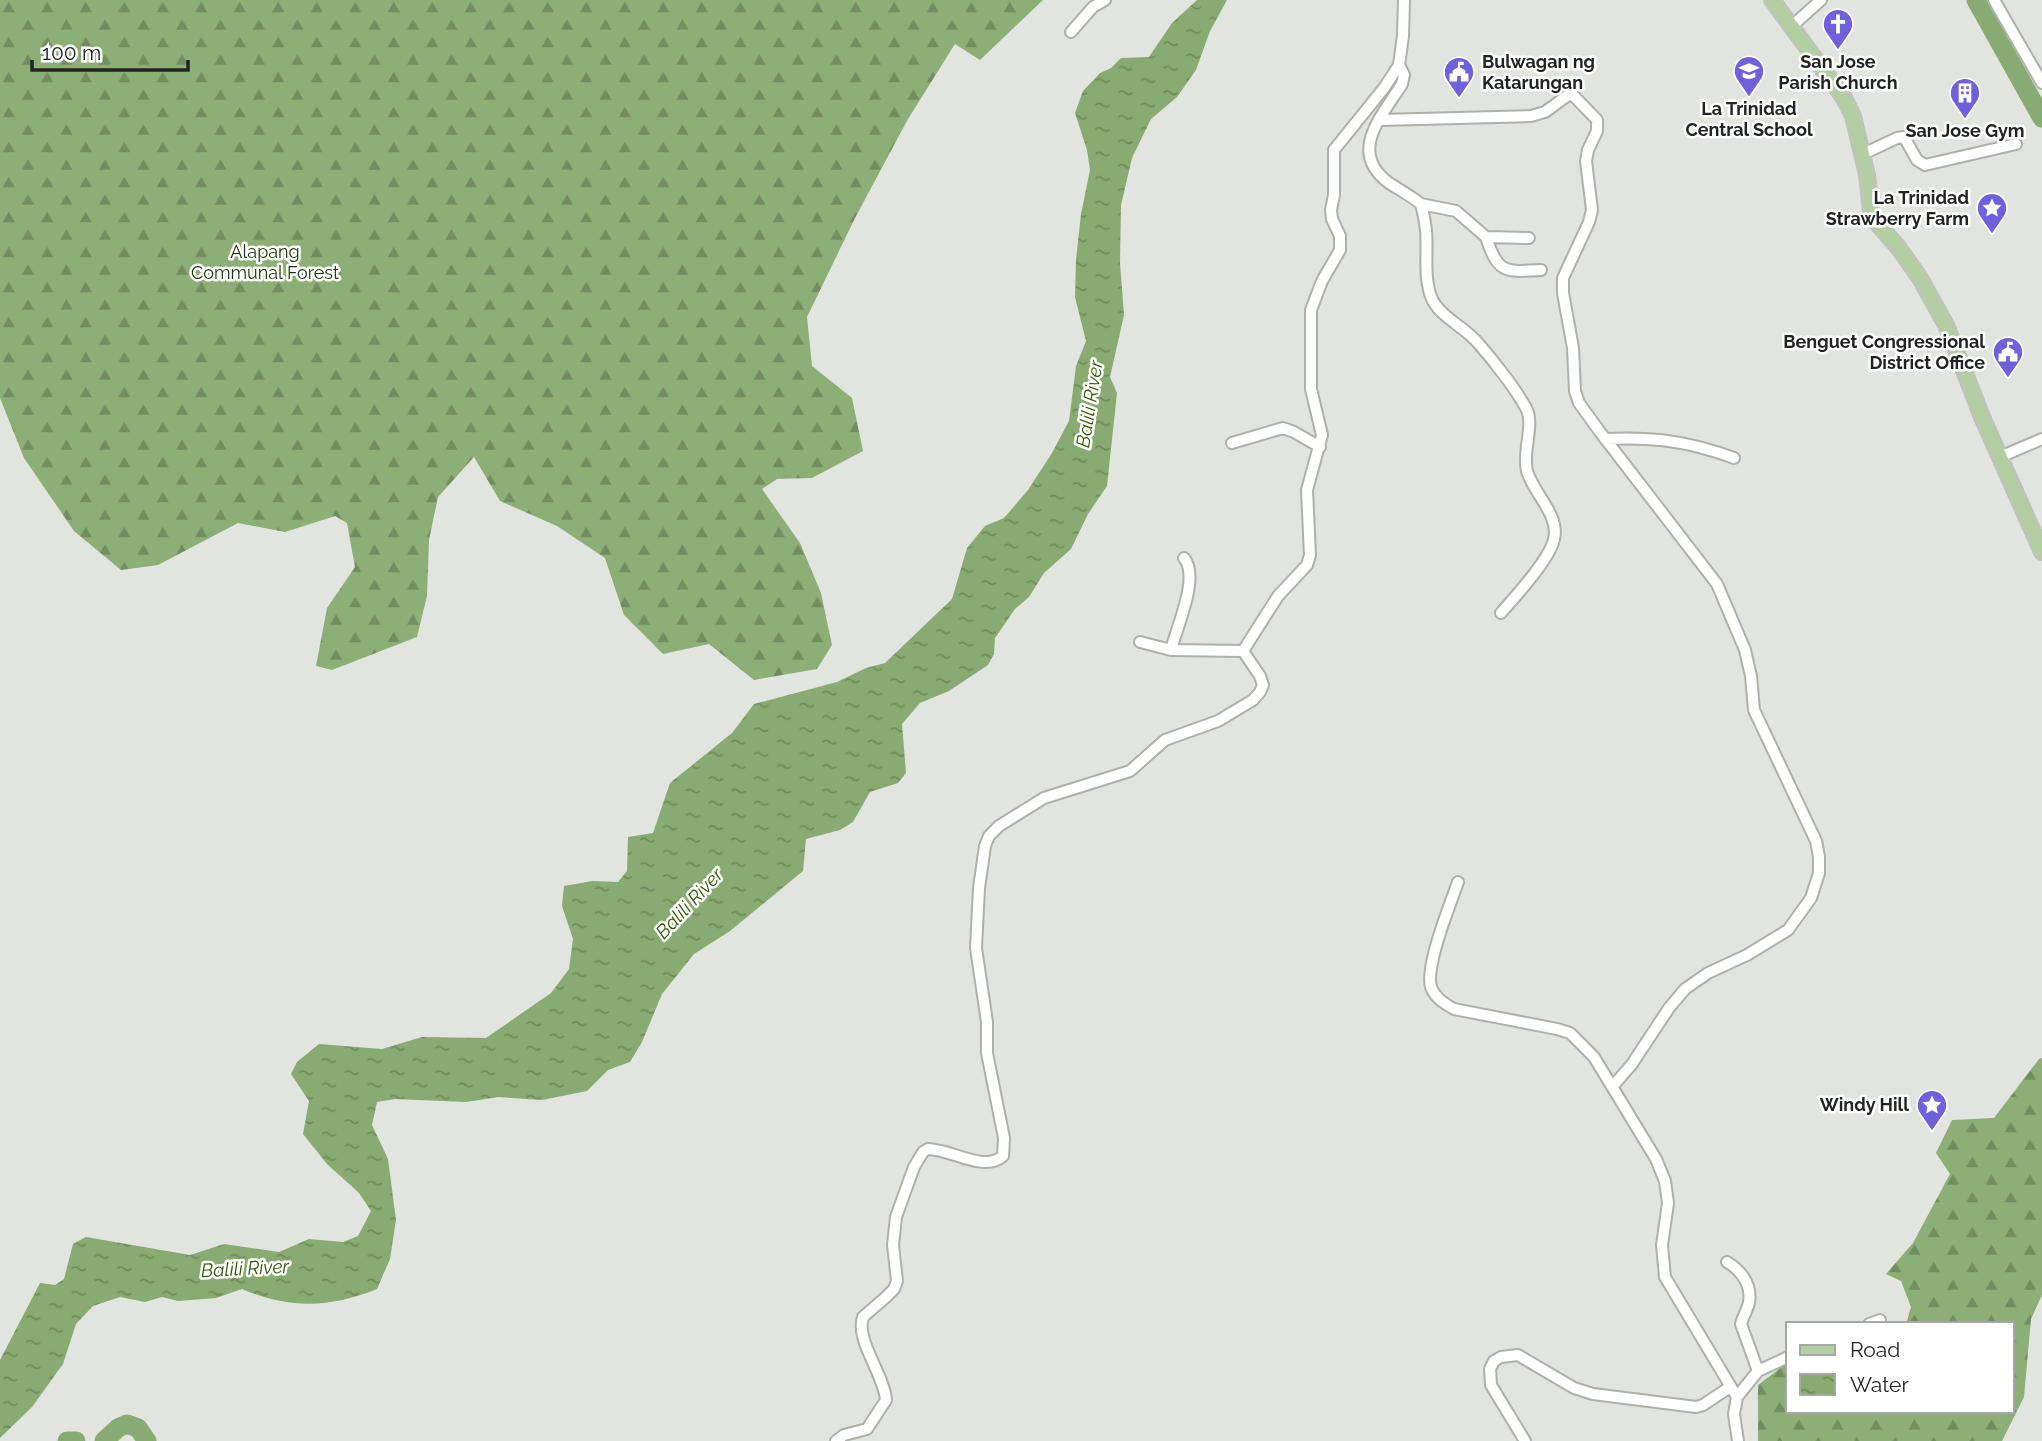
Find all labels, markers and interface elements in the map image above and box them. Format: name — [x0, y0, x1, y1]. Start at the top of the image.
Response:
church icon: San Jose Parish Church — [1821, 7, 1855, 51]
scale bar — [32, 28, 187, 72]
text: 100 m — [42, 40, 101, 65]
place label: Bulwagan ng Katarungan — [1482, 51, 1595, 93]
place label: San Jose Parish Church — [1778, 51, 1898, 93]
school or university icon: La Trinidad Central School — [1732, 54, 1766, 98]
public building icon: Bulwagan ng Katarungan — [1442, 55, 1476, 99]
building icon: San Jose Gym — [1948, 76, 1982, 120]
place label: La Trinidad Central School — [1685, 98, 1813, 140]
place label: San Jose Gym — [1905, 120, 2025, 141]
place label: La Trinidad Strawberry Farm — [1826, 187, 1969, 229]
place icon: La Trinidad Strawberry Farm — [1975, 191, 2009, 235]
park label: Alapang Communal Forest — [191, 241, 339, 283]
place label: Benguet Congressional District Office — [1783, 331, 1985, 373]
public building icon: Benguet Congressional District Office — [1991, 335, 2025, 379]
water label: Balili River — [1071, 357, 1107, 449]
water label: Balili River — [651, 862, 728, 943]
place icon: Windy Hill — [1915, 1088, 1949, 1132]
place label: Windy Hill — [1820, 1094, 1909, 1115]
water label: Balili River — [200, 1255, 291, 1281]
legend — [1786, 1322, 2014, 1413]
text: Road — [1850, 1337, 1900, 1362]
text: Water — [1850, 1372, 1909, 1397]

